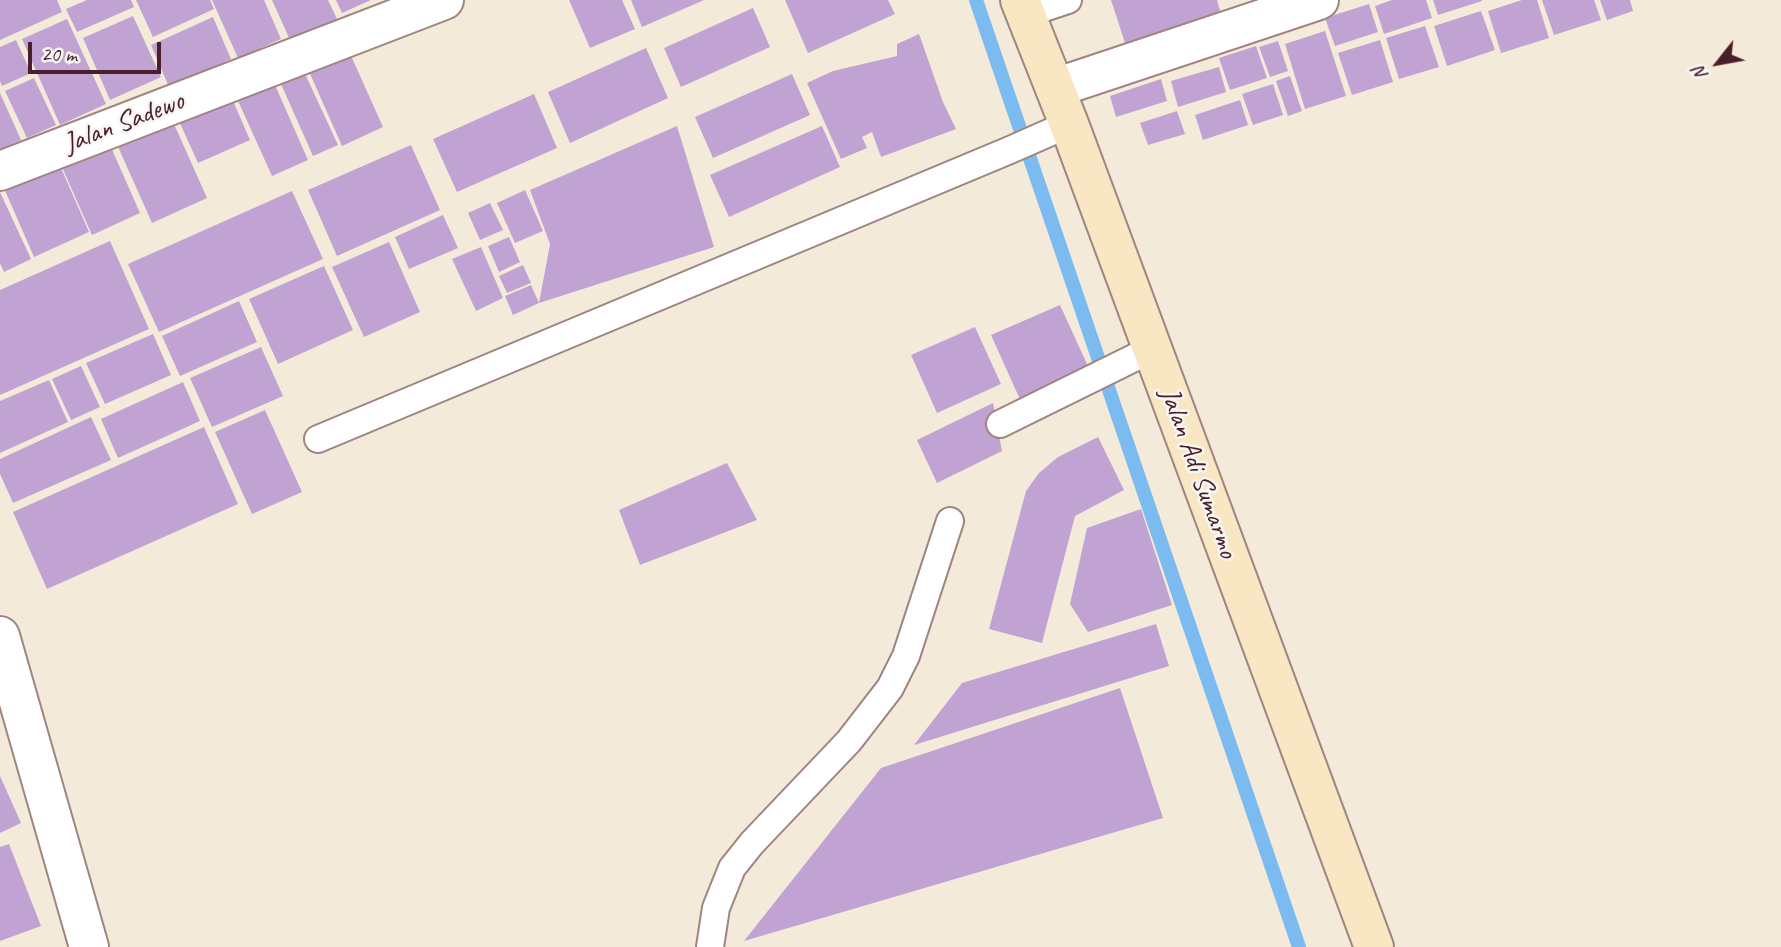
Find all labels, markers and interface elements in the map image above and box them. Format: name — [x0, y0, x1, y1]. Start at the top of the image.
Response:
scale bar — [32, 28, 164, 72]
north arrow — [1683, 28, 1753, 98]
text: 20 m — [41, 41, 77, 67]
text: N — [1687, 63, 1713, 85]
street label: Jalan Sadewo — [59, 85, 189, 161]
street label: Jalan Adi Sumarmo — [1152, 383, 1244, 563]

